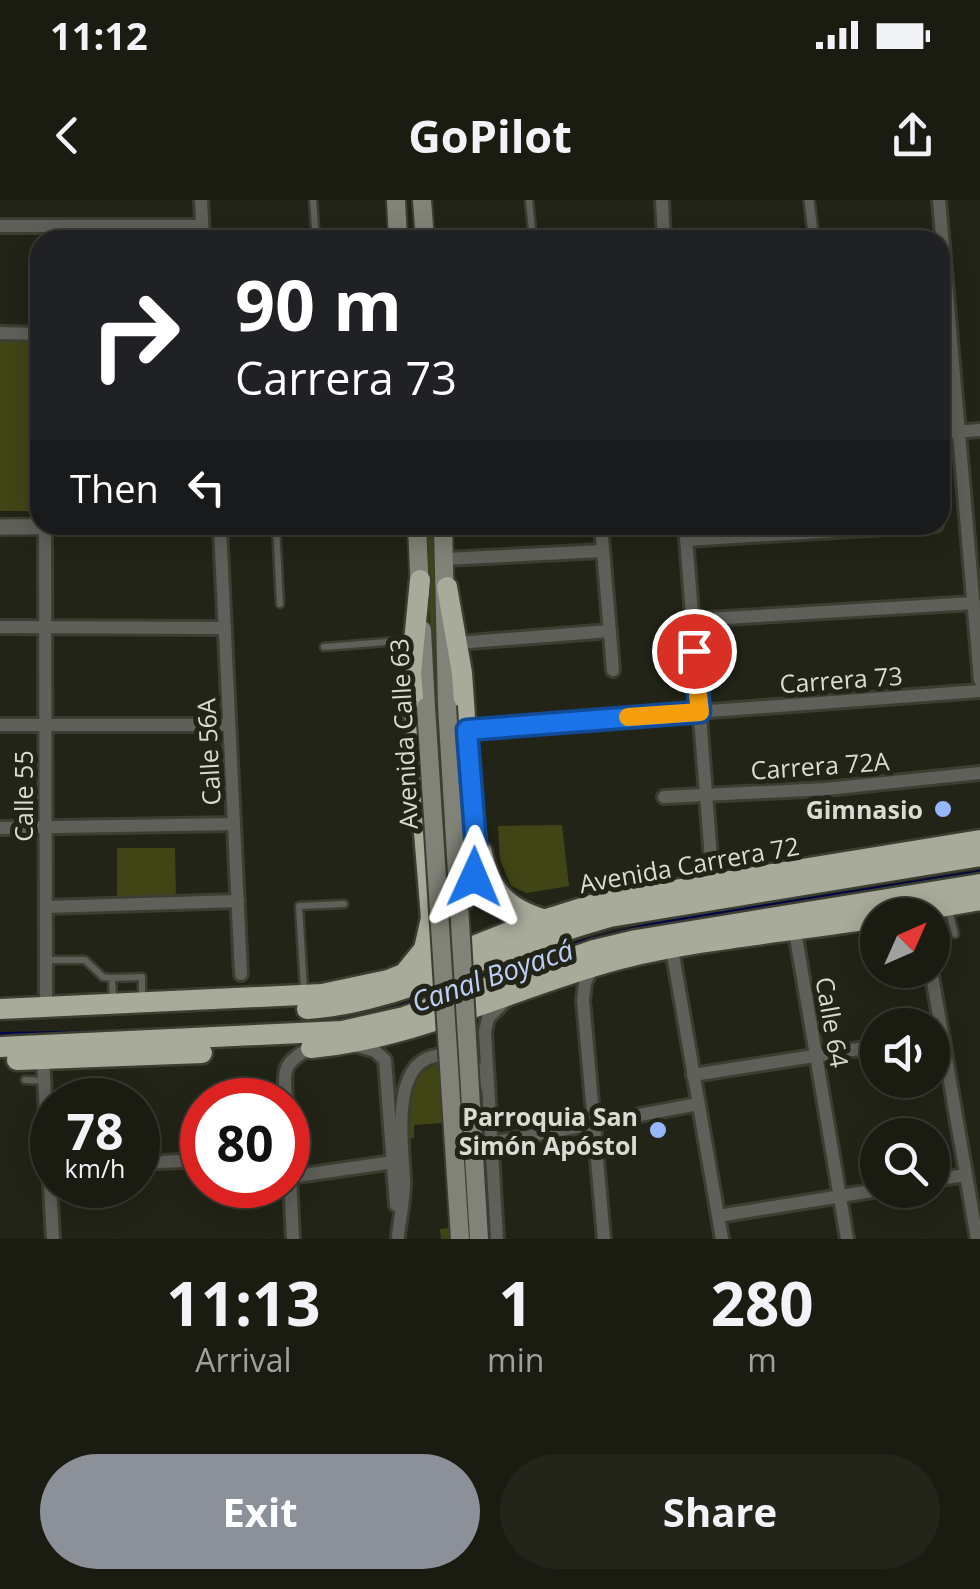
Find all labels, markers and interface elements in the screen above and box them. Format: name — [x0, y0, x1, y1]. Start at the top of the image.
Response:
text: 11:12 — [50, 9, 148, 61]
text: GoPilot — [408, 105, 572, 166]
icon: back — [40, 108, 95, 163]
icon: share — [885, 108, 940, 163]
text: 90 m — [235, 256, 402, 352]
icon: right — [70, 270, 200, 400]
text: Carrera 73 — [235, 347, 457, 408]
icon: left — [179, 460, 234, 515]
text: Then — [70, 462, 159, 514]
pin — [652, 609, 737, 694]
icon: arrive — [667, 624, 722, 679]
street label: Avenida Calle 63 — [381, 638, 425, 830]
street label: Carrera 73 — [778, 658, 904, 700]
street label: Calle 56A — [188, 697, 228, 806]
street label: Carrera 72A — [749, 743, 891, 787]
street label: Calle 55 — [6, 750, 40, 842]
place label: Gimnasio — [806, 792, 923, 826]
marker: Gimnasio — [932, 798, 954, 820]
position arrow — [422, 825, 526, 929]
street label: Avenida Carrera 72 — [576, 828, 802, 900]
north arrow — [860, 898, 950, 988]
map controls — [860, 898, 950, 1208]
water label: Canal Boyacá — [406, 930, 578, 1020]
street label: Calle 64 — [808, 974, 858, 1070]
button: sound — [860, 1008, 950, 1098]
speed limit sign: 80 — [180, 1078, 310, 1208]
text: 78 — [66, 1097, 124, 1165]
place label: Parroquia San Simón Apóstol — [459, 1099, 638, 1162]
button: search — [860, 1118, 950, 1208]
marker: Parroquia San Simón Apóstol — [647, 1119, 669, 1141]
text: km/h — [65, 1151, 125, 1185]
text: 11:13 — [166, 1262, 321, 1344]
text: 1 — [499, 1262, 533, 1344]
text: 280 — [711, 1262, 814, 1344]
text: Arrival — [195, 1338, 292, 1381]
text: min — [487, 1338, 544, 1381]
text: m — [747, 1338, 777, 1381]
button: Exit — [40, 1454, 480, 1569]
button: Share — [500, 1454, 940, 1569]

